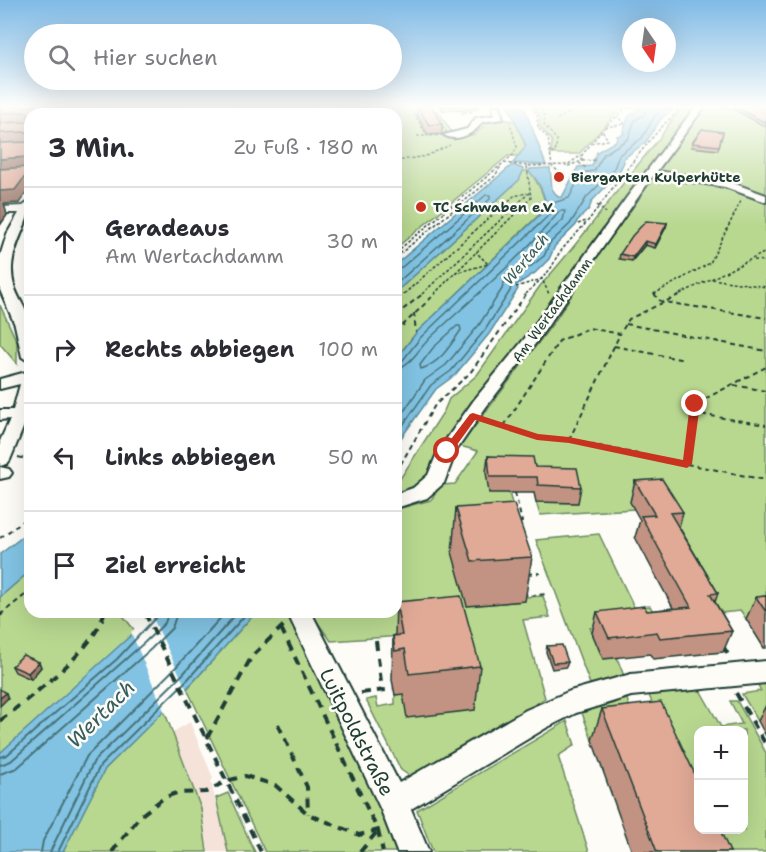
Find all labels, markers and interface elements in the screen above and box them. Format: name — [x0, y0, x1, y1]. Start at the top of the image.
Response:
north arrow — [622, 18, 676, 72]
search box — [24, 24, 402, 90]
icon: search — [45, 41, 78, 74]
text: Hier suchen — [93, 43, 218, 72]
text: 3 Min. — [48, 130, 135, 165]
text: Zu Fuß · 180 m — [234, 134, 378, 160]
place label: Biergarten Kulperhütte — [571, 168, 741, 186]
marker: Biergarten Kulperhütte — [552, 170, 566, 184]
place label: TC Schwaben e.V. — [433, 198, 555, 216]
marker: TC Schwaben e.V. — [414, 200, 428, 214]
text: Geradeaus — [105, 214, 229, 243]
icon: ahead — [48, 225, 81, 258]
text: 30 m — [326, 228, 378, 254]
water label: Wertach — [499, 229, 553, 289]
text: Am Wertachdamm — [105, 243, 284, 269]
street label: Am Wertachdamm — [508, 254, 596, 366]
icon: right — [48, 333, 81, 366]
text: Rechts abbiegen — [105, 335, 294, 364]
text: 100 m — [318, 336, 378, 362]
route end — [681, 390, 707, 416]
route start — [433, 437, 459, 463]
icon: left — [48, 441, 81, 474]
text: Links abbiegen — [105, 443, 276, 472]
text: 50 m — [328, 444, 378, 470]
icon: arrive — [48, 549, 81, 582]
text: Ziel erreicht — [105, 551, 246, 580]
street label: Luitpoldstraße — [314, 664, 400, 800]
water label: Wertach — [61, 674, 141, 754]
map controls — [694, 726, 748, 834]
button: + — [694, 726, 748, 780]
button: − — [694, 780, 748, 834]

